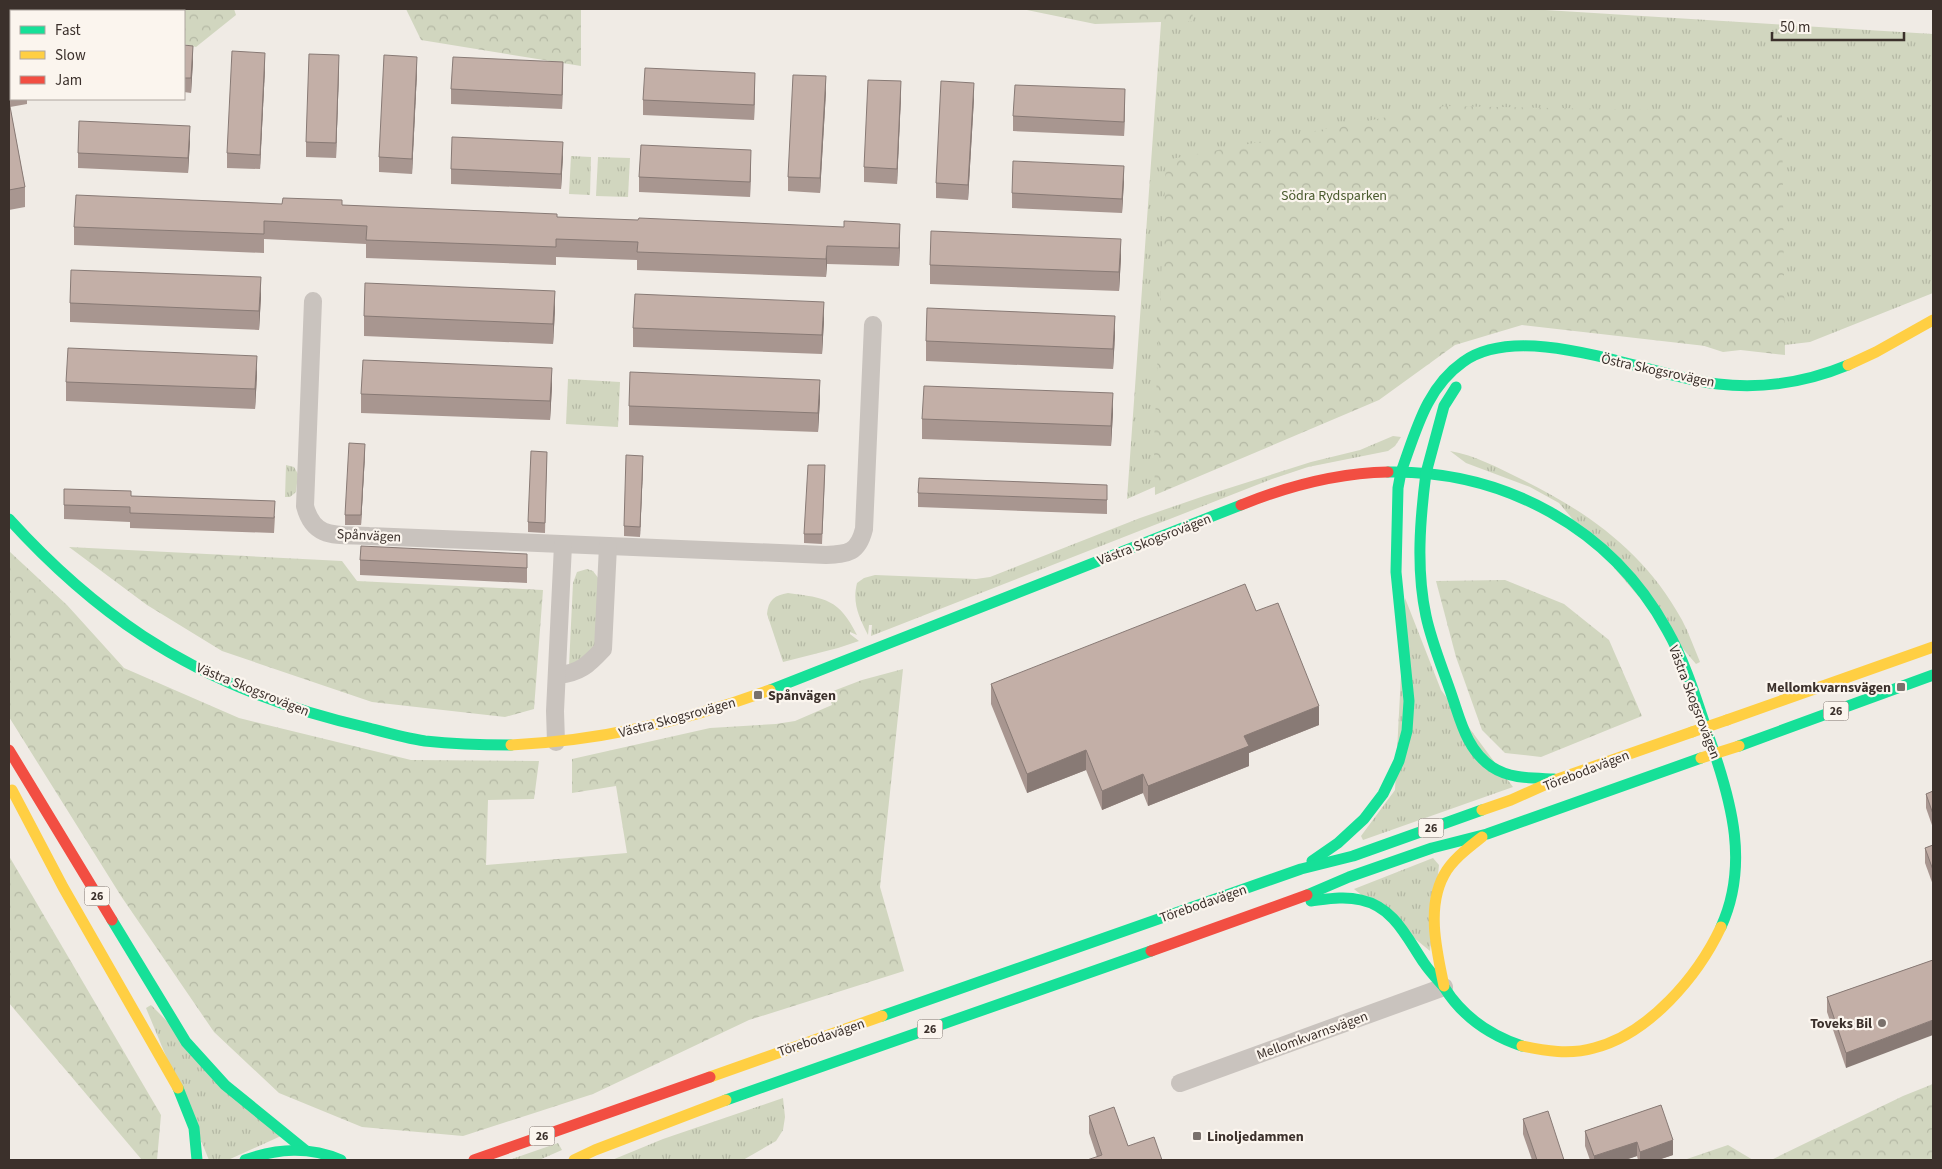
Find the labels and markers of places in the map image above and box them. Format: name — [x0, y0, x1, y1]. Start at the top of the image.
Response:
place label: Mellomkvarnsvägen — [1767, 678, 1891, 698]
marker: Mellomkvarnsvägen — [1895, 681, 1907, 693]
place label: Spånvägen — [768, 686, 836, 706]
marker: Spånvägen — [752, 689, 764, 701]
place label: Toveks Bil — [1810, 1014, 1872, 1034]
marker: Toveks Bil — [1876, 1017, 1888, 1029]
place label: Linoljedammen — [1207, 1127, 1304, 1147]
marker: Linoljedammen — [1191, 1130, 1203, 1142]

